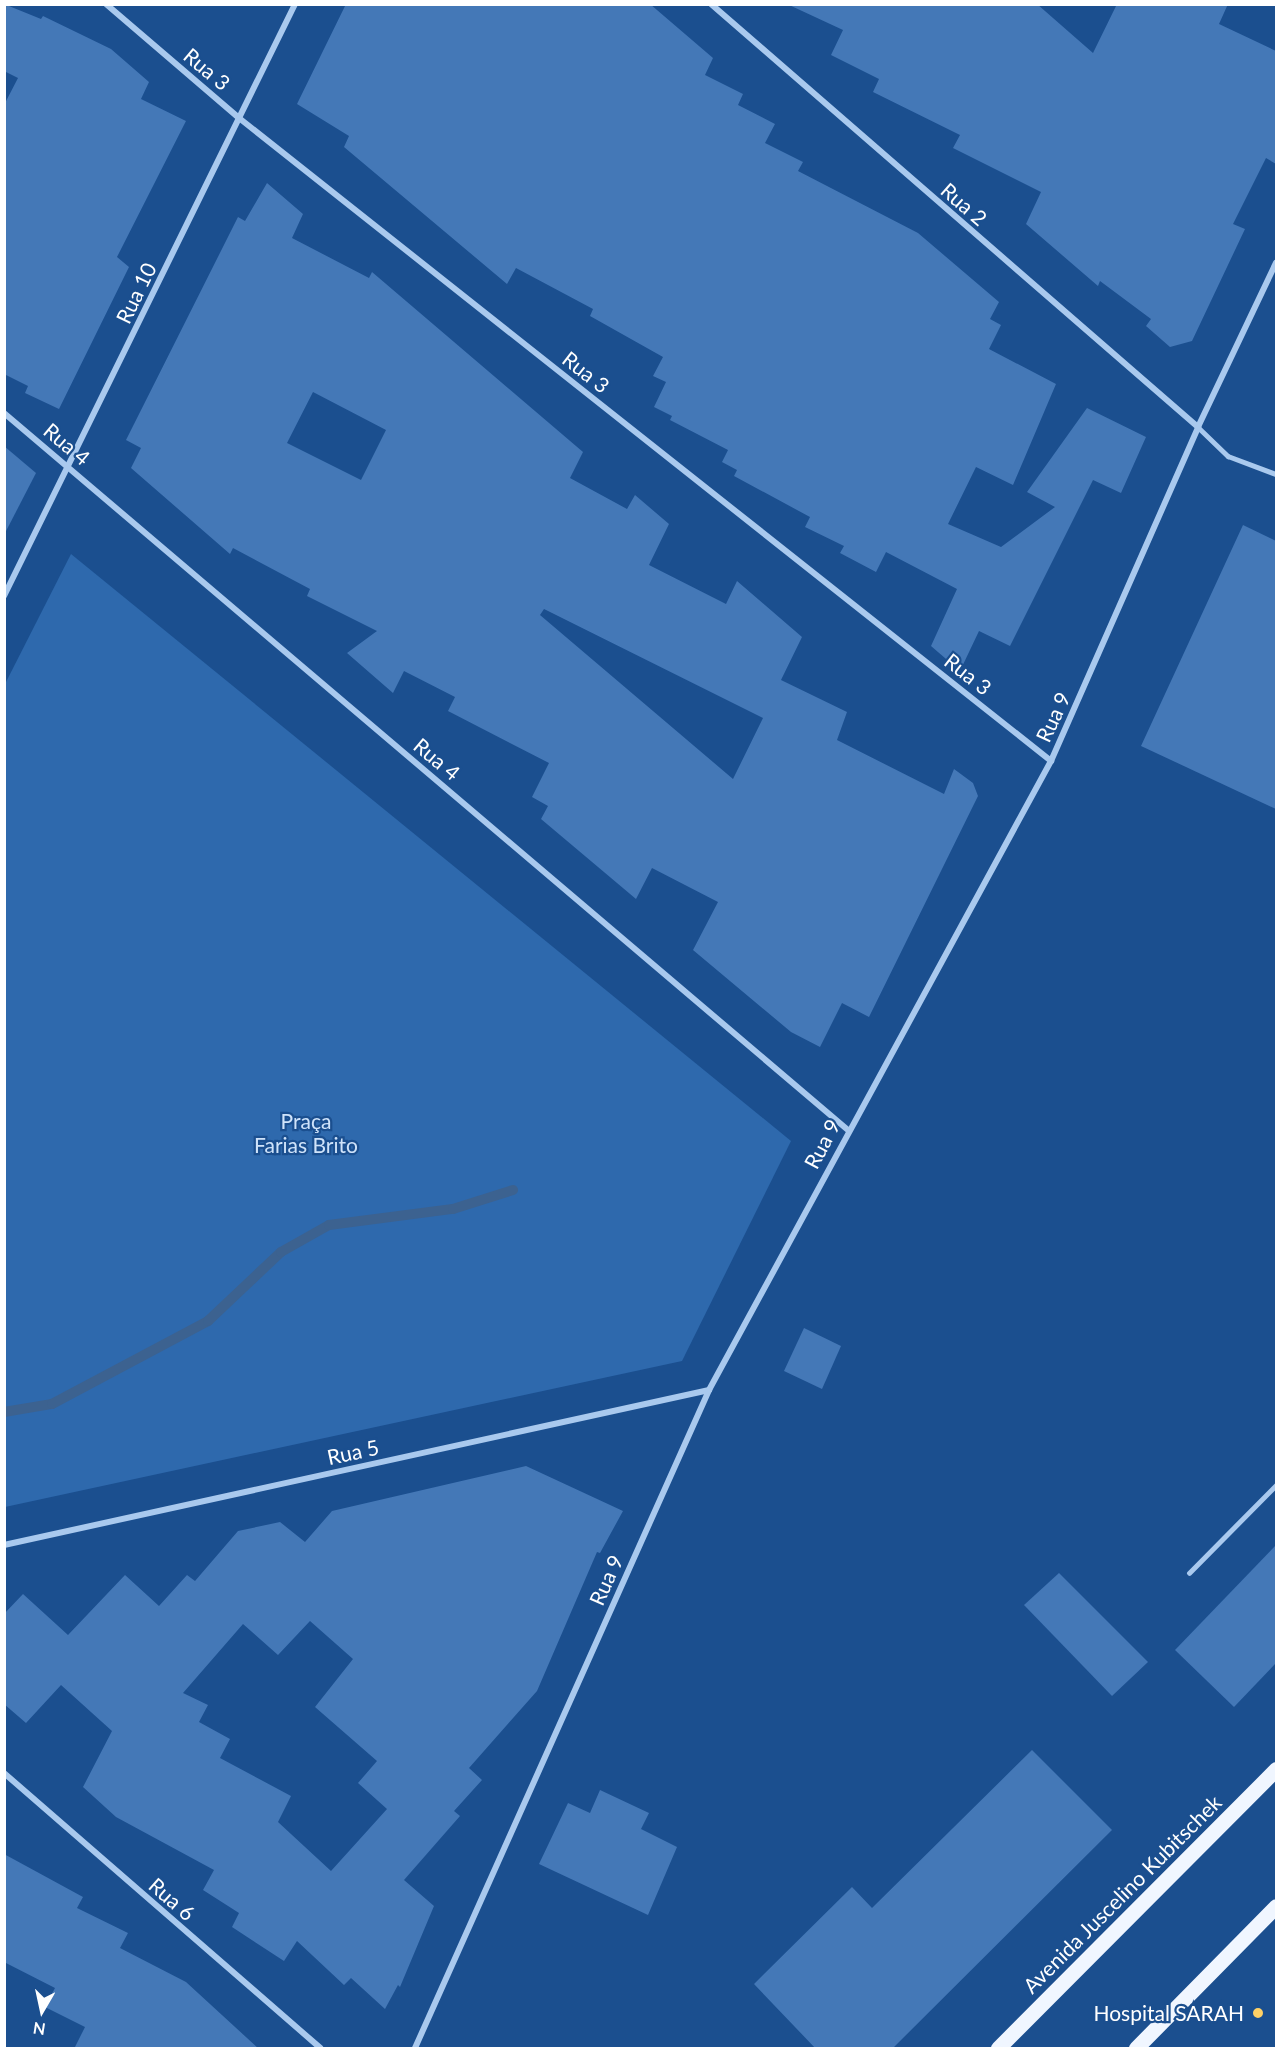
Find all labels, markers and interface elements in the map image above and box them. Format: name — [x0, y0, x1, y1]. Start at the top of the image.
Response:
street label: Rua 3 — [179, 42, 235, 96]
street label: Rua 2 — [936, 177, 992, 231]
street label: Rua 10 — [111, 258, 161, 328]
street label: Rua 3 — [558, 346, 614, 398]
street label: Rua 4 — [39, 417, 95, 471]
street label: Rua 3 — [940, 648, 996, 700]
street label: Rua 9 — [1031, 688, 1075, 746]
street label: Rua 4 — [409, 732, 465, 786]
park label: Praça Farias Brito — [254, 1108, 358, 1158]
street label: Rua 9 — [799, 1115, 845, 1173]
street label: Rua 5 — [325, 1434, 381, 1470]
street label: Rua 9 — [584, 1551, 628, 1609]
street label: Avenida Juscelino Kubitschek — [1017, 1789, 1227, 1999]
street label: Rua 6 — [144, 1872, 200, 1926]
north arrow — [12, 1981, 72, 2041]
place label: Hospital SARAH — [1093, 2000, 1244, 2026]
marker: Hospital SARAH — [1249, 2004, 1267, 2022]
text: N — [32, 2019, 47, 2040]

